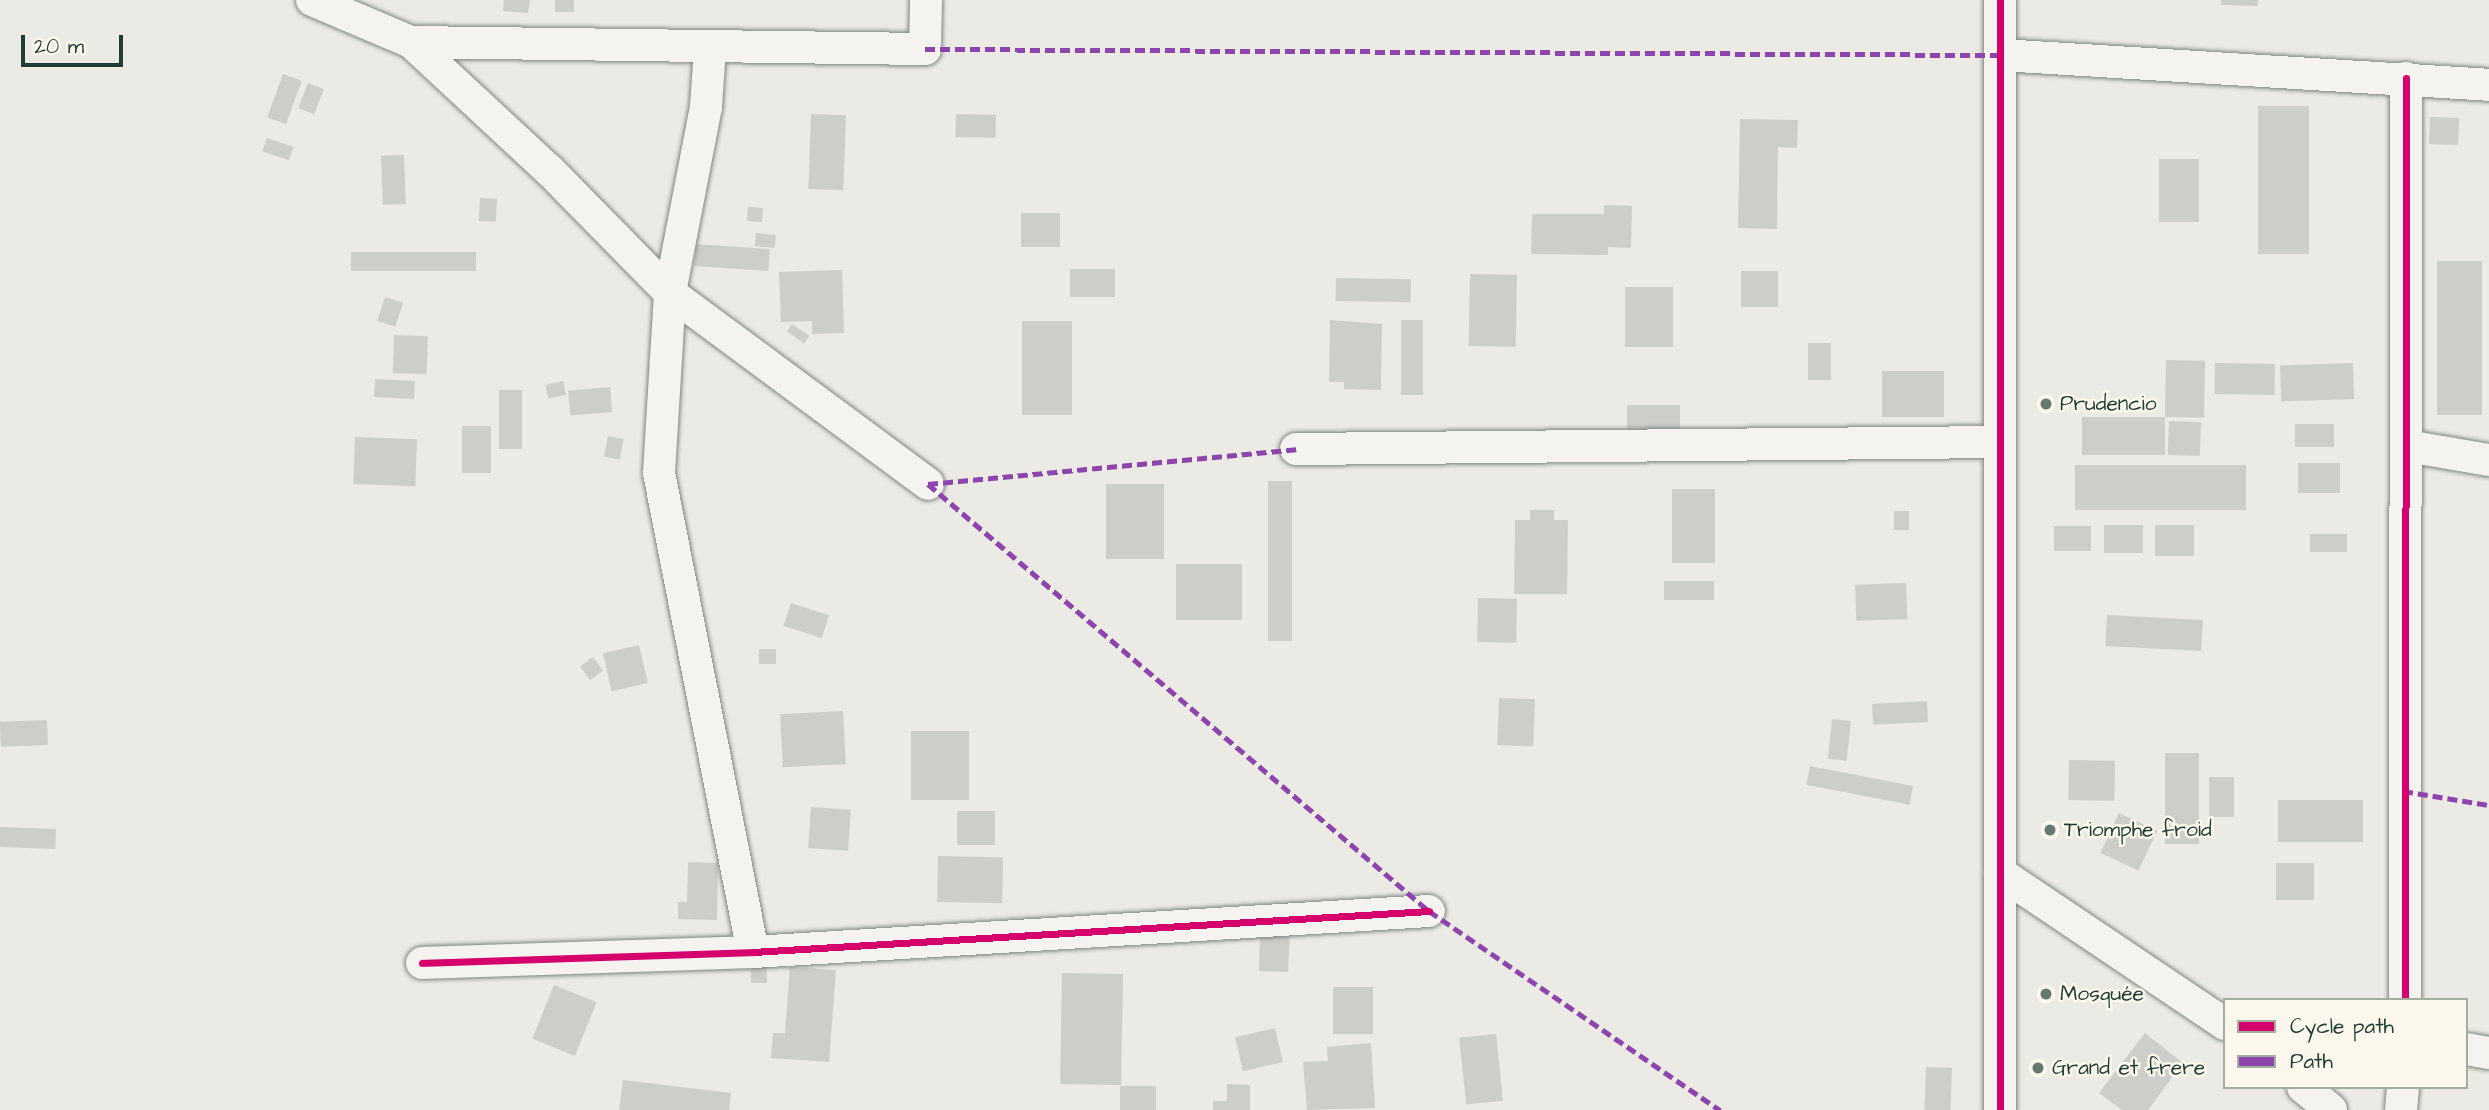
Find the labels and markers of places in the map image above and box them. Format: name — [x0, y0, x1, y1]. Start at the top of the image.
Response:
place label: Prudencio — [2060, 391, 2157, 417]
marker: Prudencio — [2038, 396, 2054, 412]
place label: Triomphe froid — [2064, 817, 2212, 843]
marker: Triomphe froid — [2042, 822, 2058, 838]
place label: Mosquée — [2060, 981, 2144, 1007]
marker: Mosquée — [2038, 986, 2054, 1002]
place label: Grand et frere — [2052, 1055, 2205, 1081]
marker: Grand et frere — [2030, 1060, 2046, 1076]

